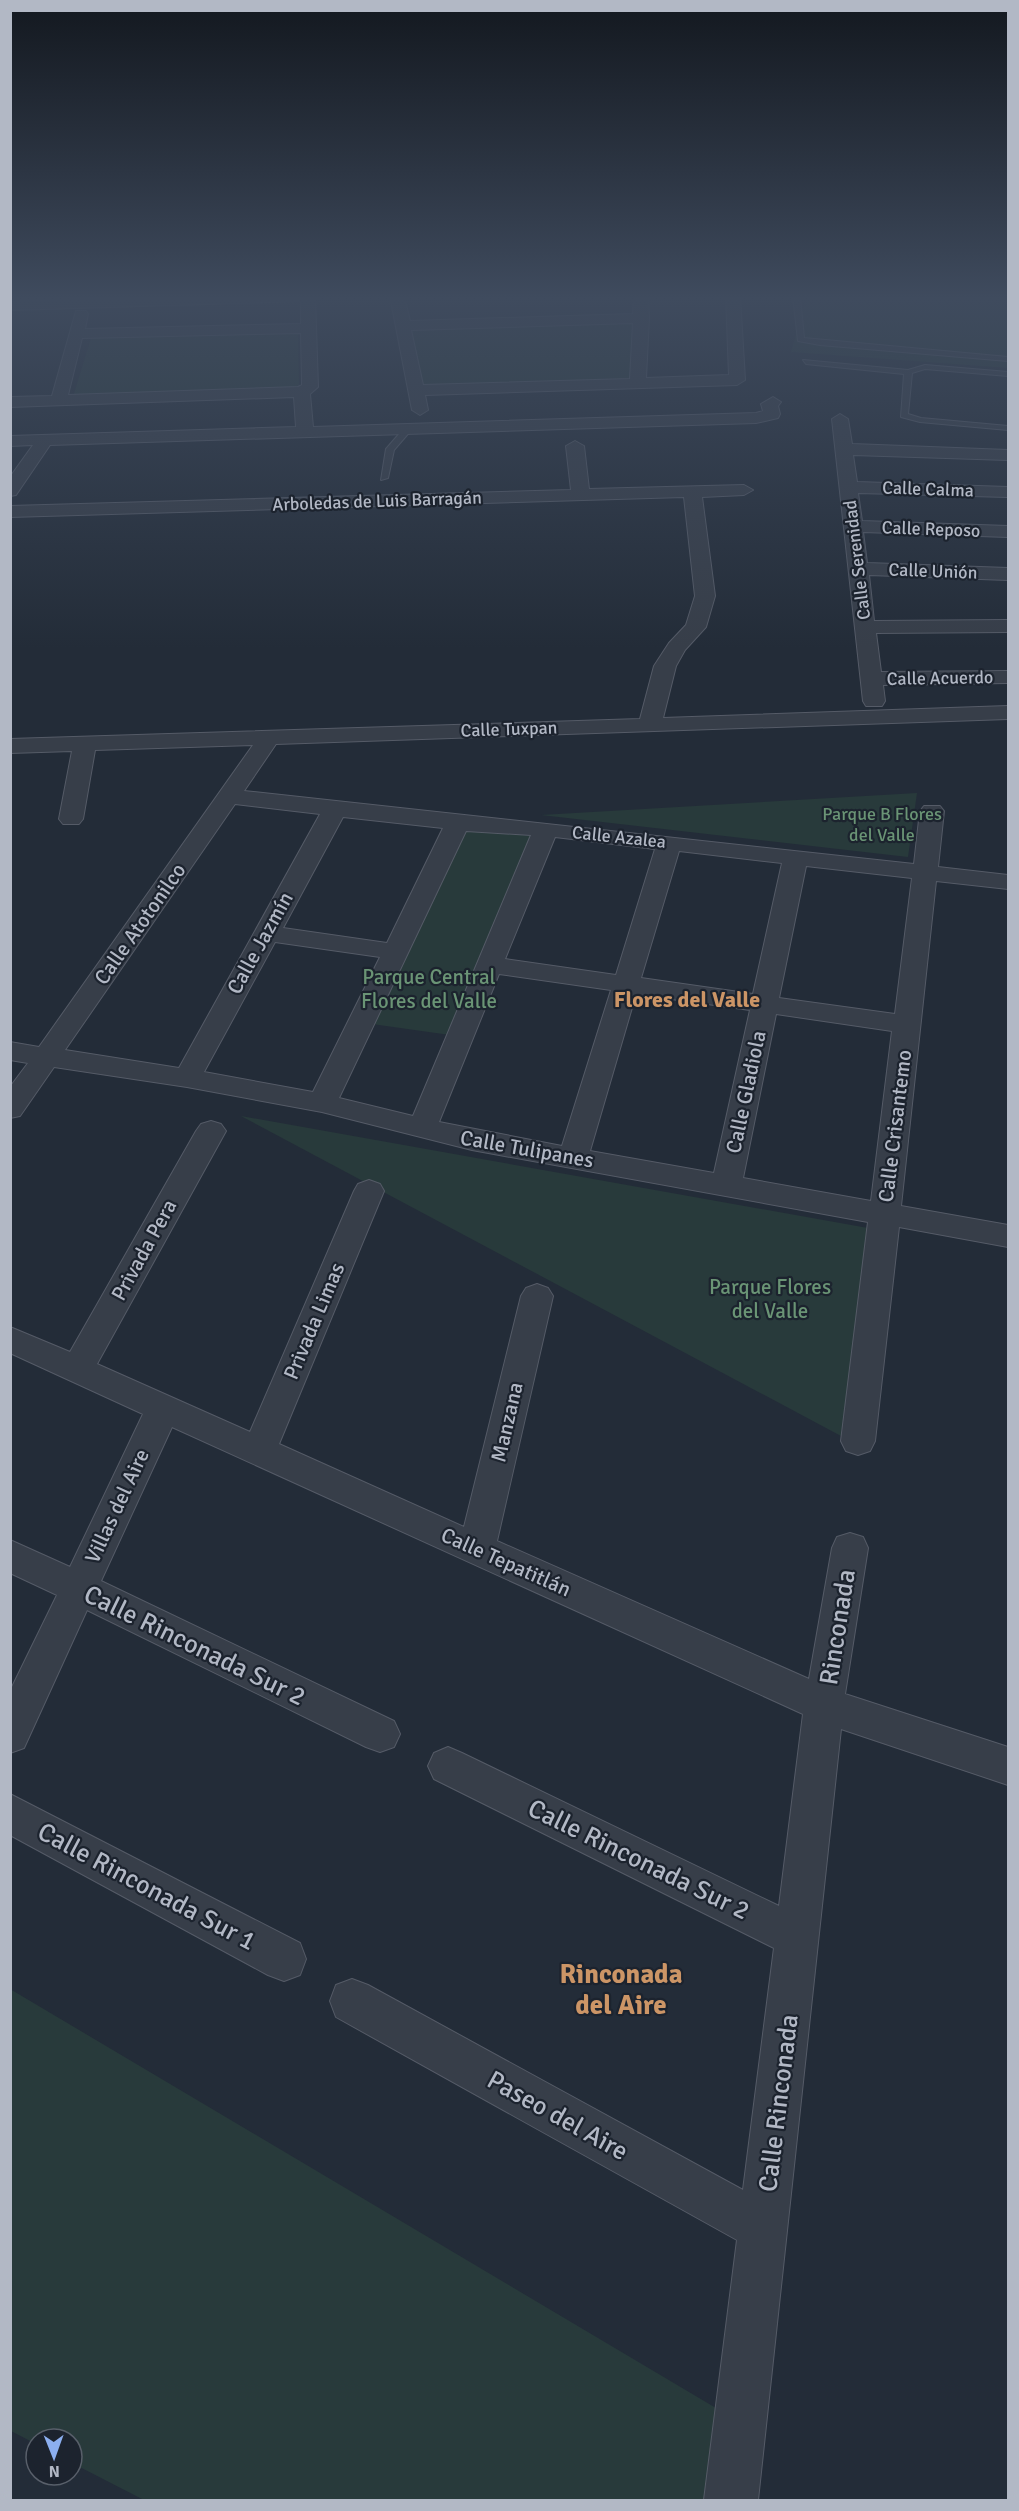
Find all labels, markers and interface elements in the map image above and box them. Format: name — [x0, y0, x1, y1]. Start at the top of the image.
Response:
street label: Calle Calma — [882, 476, 974, 502]
street label: Arboledas de Luis Barragán — [272, 486, 482, 516]
street label: Calle Serenidad — [839, 499, 875, 621]
street label: Calle Reposo — [881, 516, 981, 542]
street label: Calle Unión — [888, 558, 978, 584]
street label: Calle Acuerdo — [887, 666, 993, 690]
street label: Calle Tuxpan — [460, 716, 558, 742]
park label: Parque B Flores del Valle — [822, 803, 942, 846]
street label: Calle Azalea — [571, 821, 667, 853]
street label: Calle Atotonilco — [88, 858, 192, 990]
street label: Calle Jazmín — [221, 887, 299, 999]
park label: Parque Central Flores del Valle — [361, 964, 497, 1014]
district label: Flores del Valle — [614, 986, 760, 1013]
street label: Calle Gladiola — [720, 1028, 772, 1156]
street label: Calle Crisantemo — [873, 1048, 917, 1204]
street label: Calle Tulipanes — [458, 1124, 596, 1174]
street label: Privada Pera — [106, 1195, 182, 1305]
street label: Privada Limas — [278, 1259, 350, 1383]
park label: Parque Flores del Valle — [709, 1274, 831, 1324]
street label: Manzana — [485, 1380, 529, 1464]
street label: Villas del Aire — [79, 1445, 155, 1567]
street label: Calle Tepatitlán — [437, 1522, 575, 1602]
street label: Rinconada — [813, 1567, 863, 1687]
street label: Calle Rinconada Sur 2 — [79, 1578, 311, 1713]
street label: Calle Rinconada Sur 2 — [523, 1792, 755, 1927]
street label: Calle Rinconada Sur 1 — [32, 1816, 261, 1958]
district label: Rinconada del Aire — [559, 1958, 683, 2022]
street label: Calle Rinconada — [752, 2012, 806, 2194]
street label: Paseo del Aire — [481, 2064, 634, 2168]
north arrow — [24, 2427, 84, 2487]
text: N — [49, 2461, 60, 2481]

